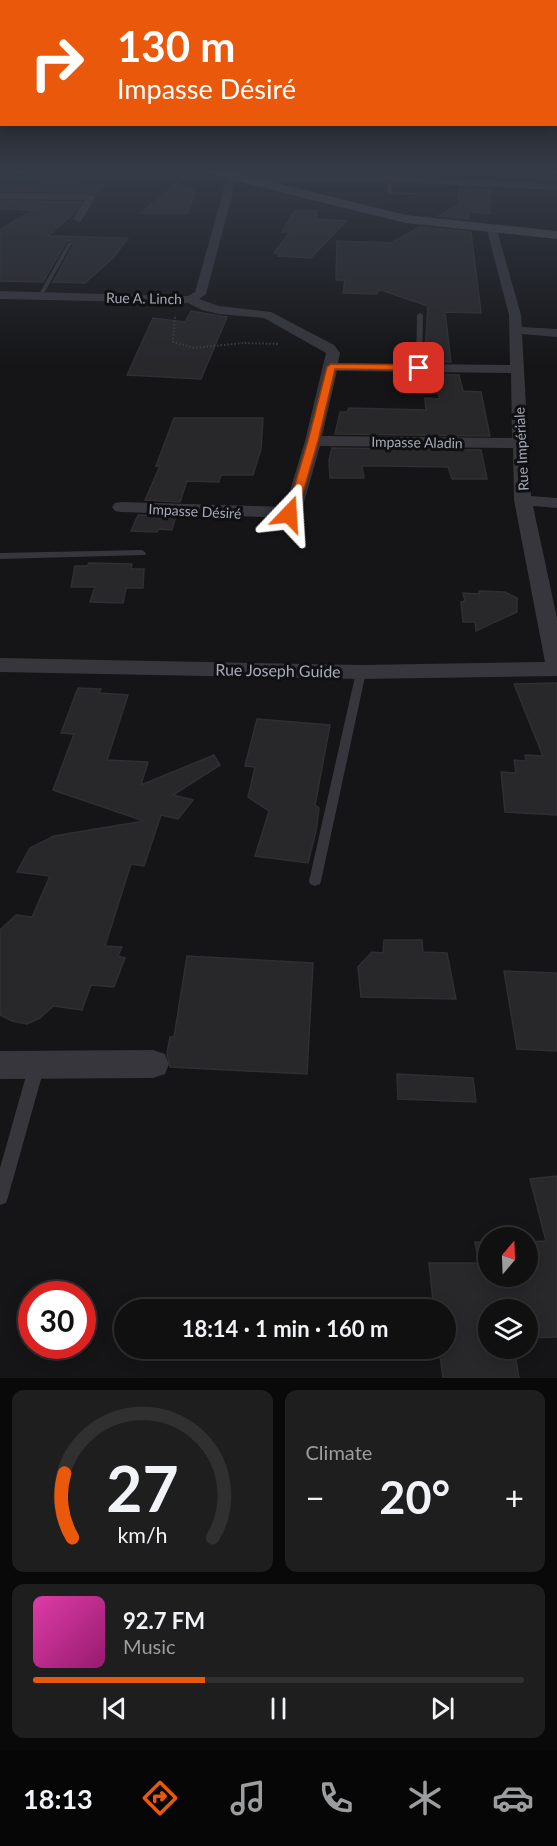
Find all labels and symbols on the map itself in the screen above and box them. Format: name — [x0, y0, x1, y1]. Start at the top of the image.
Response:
street label: Rue A. Linch — [106, 289, 182, 307]
pin — [393, 342, 444, 393]
street label: Rue Impériale — [510, 407, 532, 491]
street label: Impasse Aladin — [371, 433, 463, 451]
position arrow — [257, 482, 321, 546]
street label: Impasse Désiré — [148, 500, 242, 522]
street label: Rue Joseph Guide — [215, 659, 341, 681]
north arrow — [478, 1227, 538, 1287]
speed limit sign: 30 — [18, 1281, 96, 1359]

